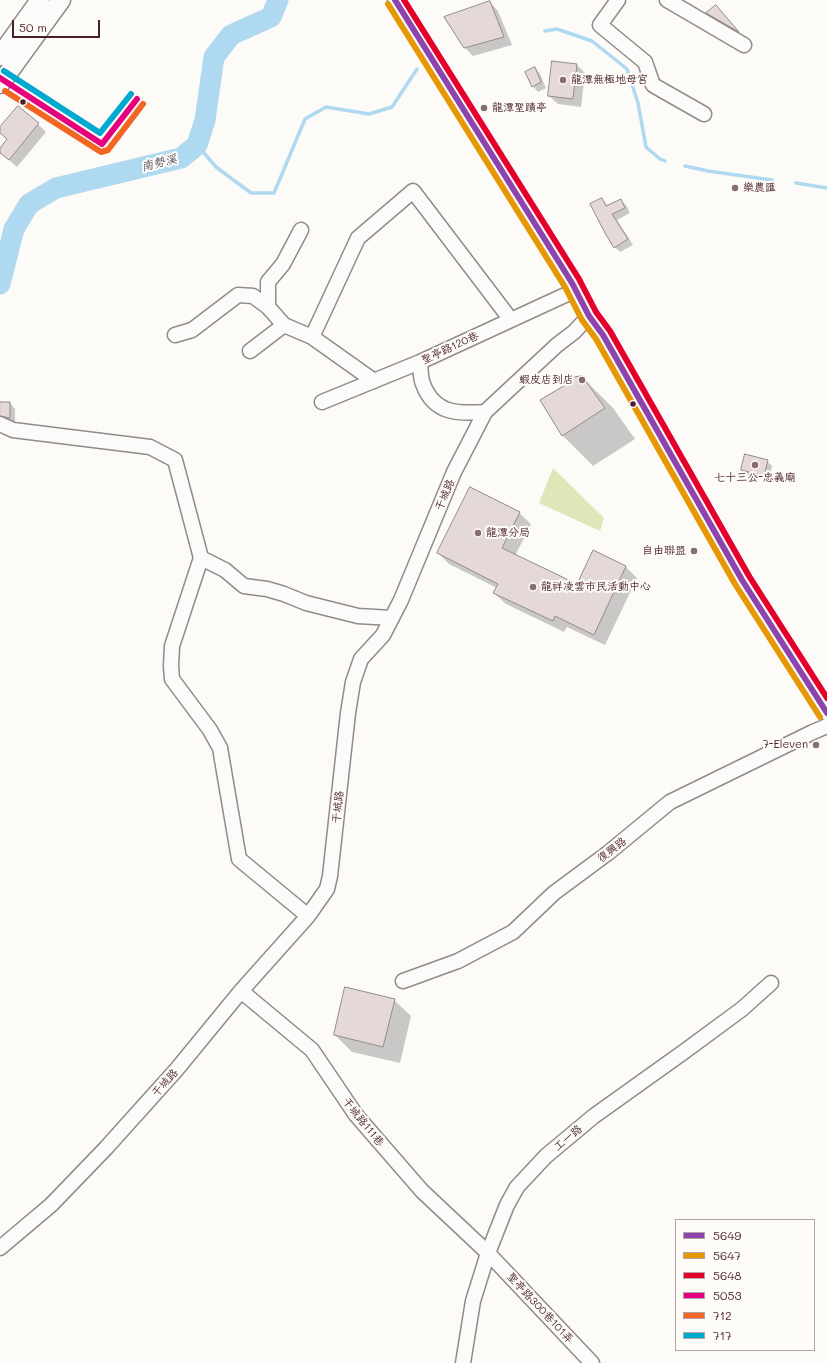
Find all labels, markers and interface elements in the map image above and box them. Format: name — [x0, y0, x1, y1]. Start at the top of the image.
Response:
scale bar — [14, 12, 102, 38]
text: 50 m — [19, 19, 47, 35]
place label: 龍潭無極地母宮 — [571, 73, 648, 87]
marker: 龍潭無極地母宮 — [558, 75, 568, 85]
unlabelled marker — [18, 97, 28, 107]
place label: 龍潭聖蹟亭 — [492, 101, 547, 115]
marker: 龍潭聖蹟亭 — [479, 103, 489, 113]
water label: 南勢溪 — [140, 152, 178, 174]
place label: 樂農匯 — [743, 181, 776, 195]
marker: 樂農匯 — [730, 183, 740, 193]
street label: 聖亭路120巷 — [419, 329, 481, 367]
place label: 蝦皮店到店 — [519, 373, 574, 387]
marker: 蝦皮店到店 — [577, 375, 587, 385]
unlabelled marker — [628, 399, 638, 409]
marker: 七十三公-忠義廟 — [750, 460, 760, 470]
place label: 七十三公-忠義廟 — [714, 471, 796, 485]
street label: 干城路 — [432, 477, 458, 513]
place label: 龍潭分局 — [486, 526, 530, 540]
marker: 龍潭分局 — [473, 528, 483, 538]
place label: 自由聯盟 — [642, 544, 686, 558]
marker: 自由聯盟 — [689, 546, 699, 556]
place label: 龍祥凌雲市民活動中心 — [541, 580, 651, 594]
marker: 龍祥凌雲市民活動中心 — [528, 582, 538, 592]
place label: 7-Eleven — [763, 738, 808, 752]
marker: 7-Eleven — [811, 740, 821, 750]
street label: 干城路 — [330, 790, 346, 824]
street label: 復興路 — [595, 835, 629, 865]
street label: 干城路 — [149, 1066, 181, 1100]
street label: 干城路111巷 — [339, 1095, 387, 1149]
street label: 工一路 — [551, 1122, 585, 1154]
legend — [675, 1219, 815, 1351]
text: 5649 — [713, 1227, 741, 1243]
text: 5647 — [713, 1247, 741, 1263]
text: 5648 — [713, 1267, 742, 1283]
street label: 聖亭路300巷101弄 — [504, 1270, 576, 1346]
text: 5053 — [713, 1287, 741, 1303]
text: 712 — [713, 1307, 732, 1323]
text: 717 — [713, 1327, 732, 1343]

